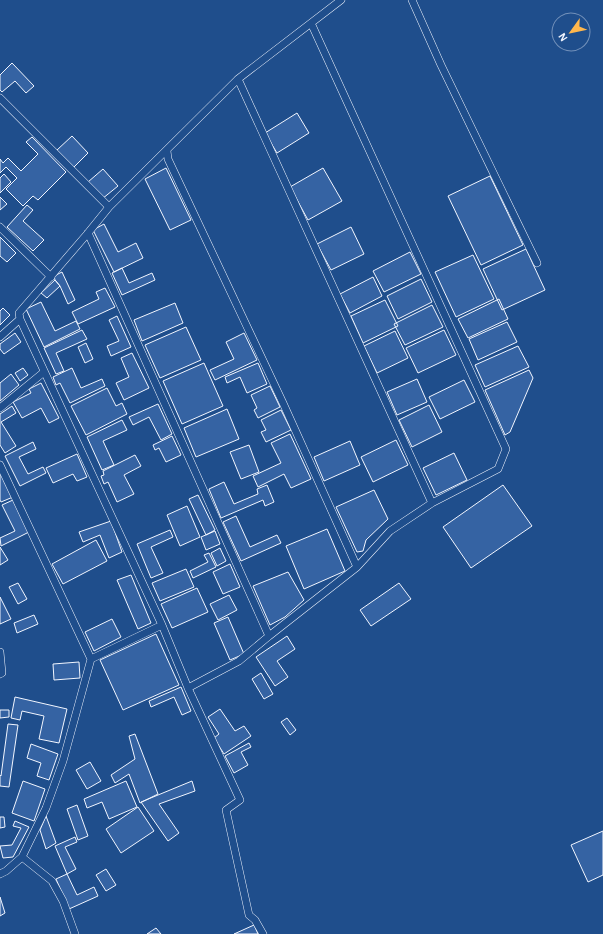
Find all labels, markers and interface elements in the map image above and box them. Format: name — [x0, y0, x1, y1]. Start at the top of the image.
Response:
north arrow — [551, 12, 591, 52]
text: N — [556, 31, 570, 43]

